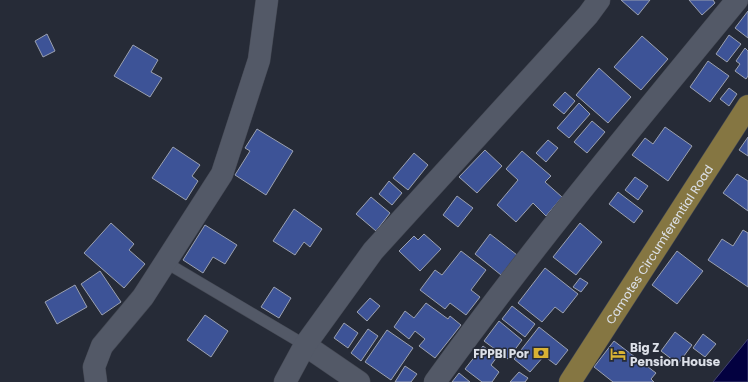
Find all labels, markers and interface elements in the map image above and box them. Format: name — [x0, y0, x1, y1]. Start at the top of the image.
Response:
street label: Camotes Circumferential Road — [601, 161, 717, 327]
place label: Big Z Pension House — [630, 339, 721, 370]
bank icon: FPPBI Por — [532, 344, 550, 362]
place label: FPPBI Por — [473, 345, 529, 362]
hotel icon: Big Z Pension House — [609, 345, 627, 363]

